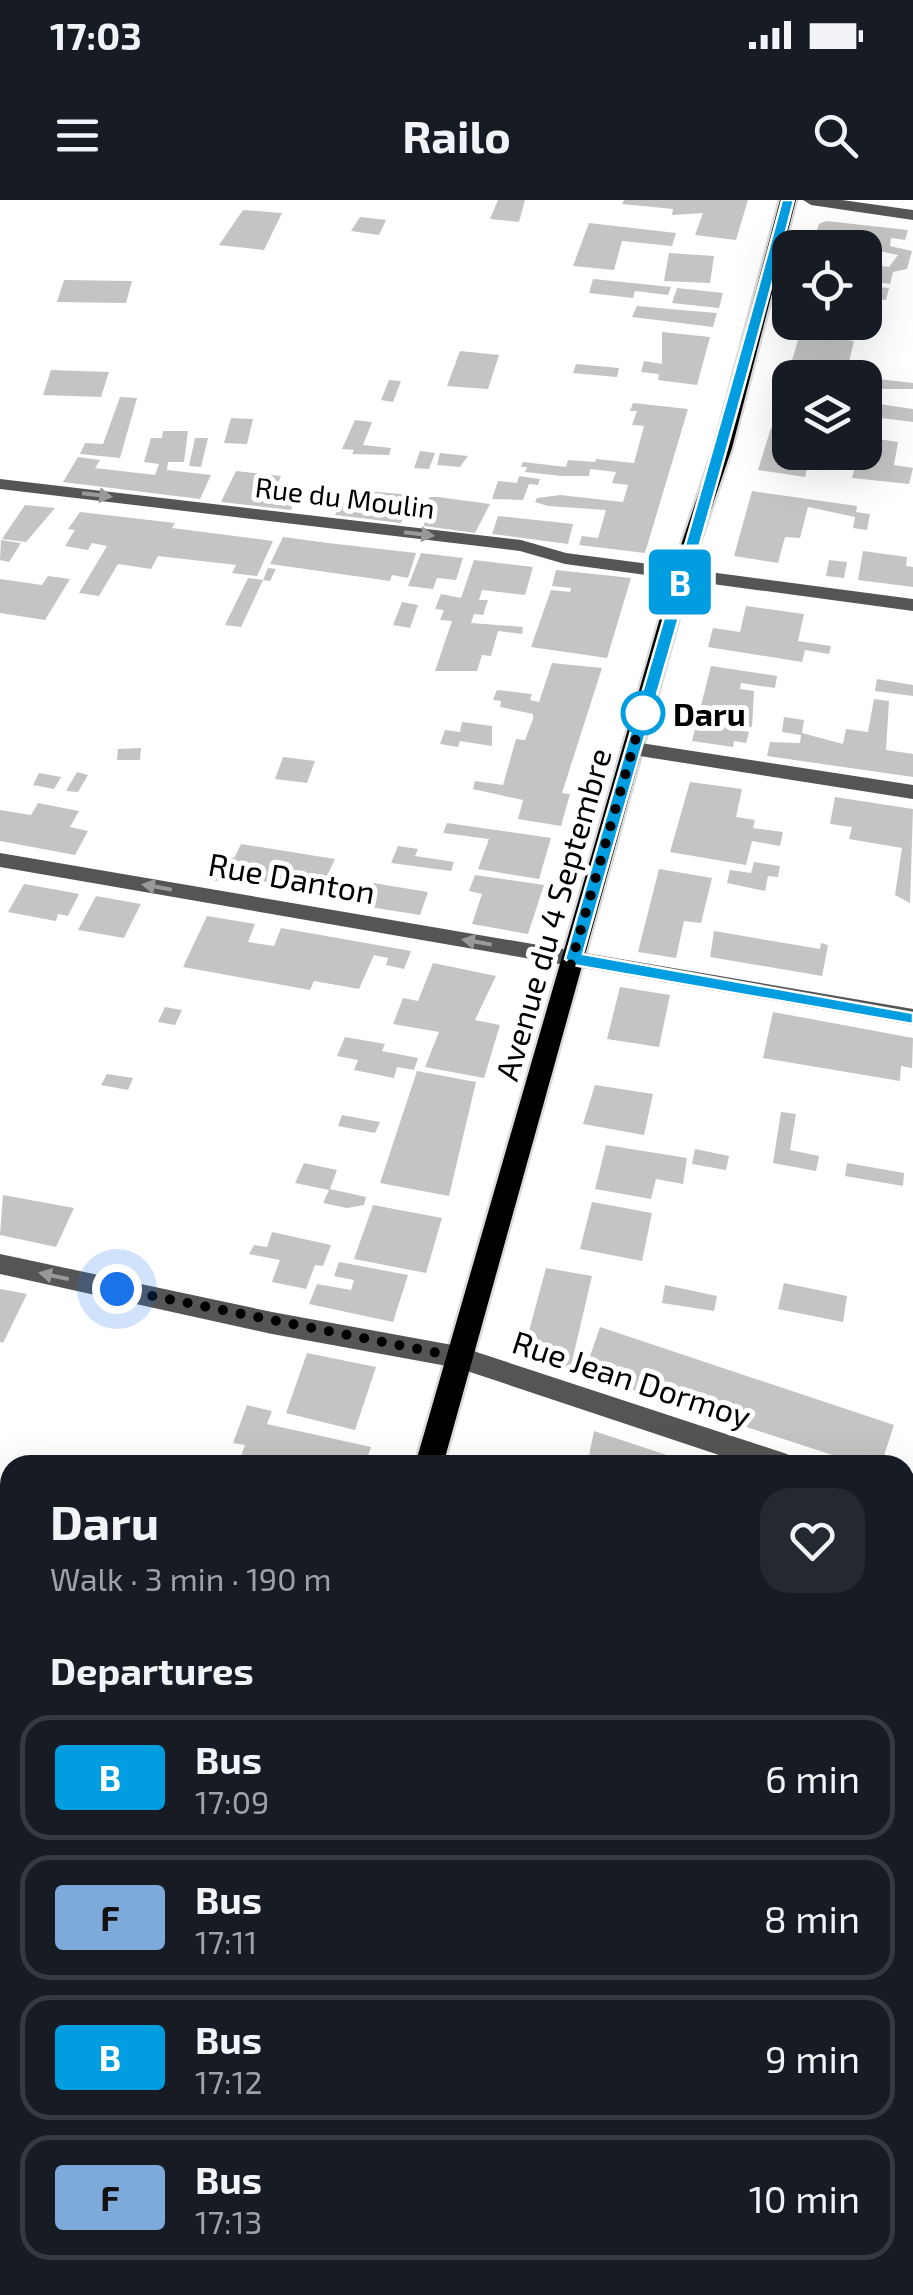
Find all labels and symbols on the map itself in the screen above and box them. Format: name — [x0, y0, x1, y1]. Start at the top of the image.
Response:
street label: Rue du Moulin — [253, 469, 437, 525]
one-way arrow — [81, 487, 113, 503]
one-way arrow — [404, 526, 436, 542]
line badge: B — [648, 550, 712, 614]
marker: Daru — [622, 692, 664, 734]
place label: Daru — [673, 694, 746, 732]
street label: Avenue du 4 Septembre — [486, 744, 618, 1084]
street label: Rue Danton — [206, 844, 378, 910]
one-way arrow — [141, 879, 172, 894]
one-way arrow — [461, 934, 492, 949]
your location — [92, 1264, 142, 1314]
one-way arrow — [38, 1267, 69, 1283]
street label: Rue Jean Dormoy — [508, 1322, 756, 1434]

